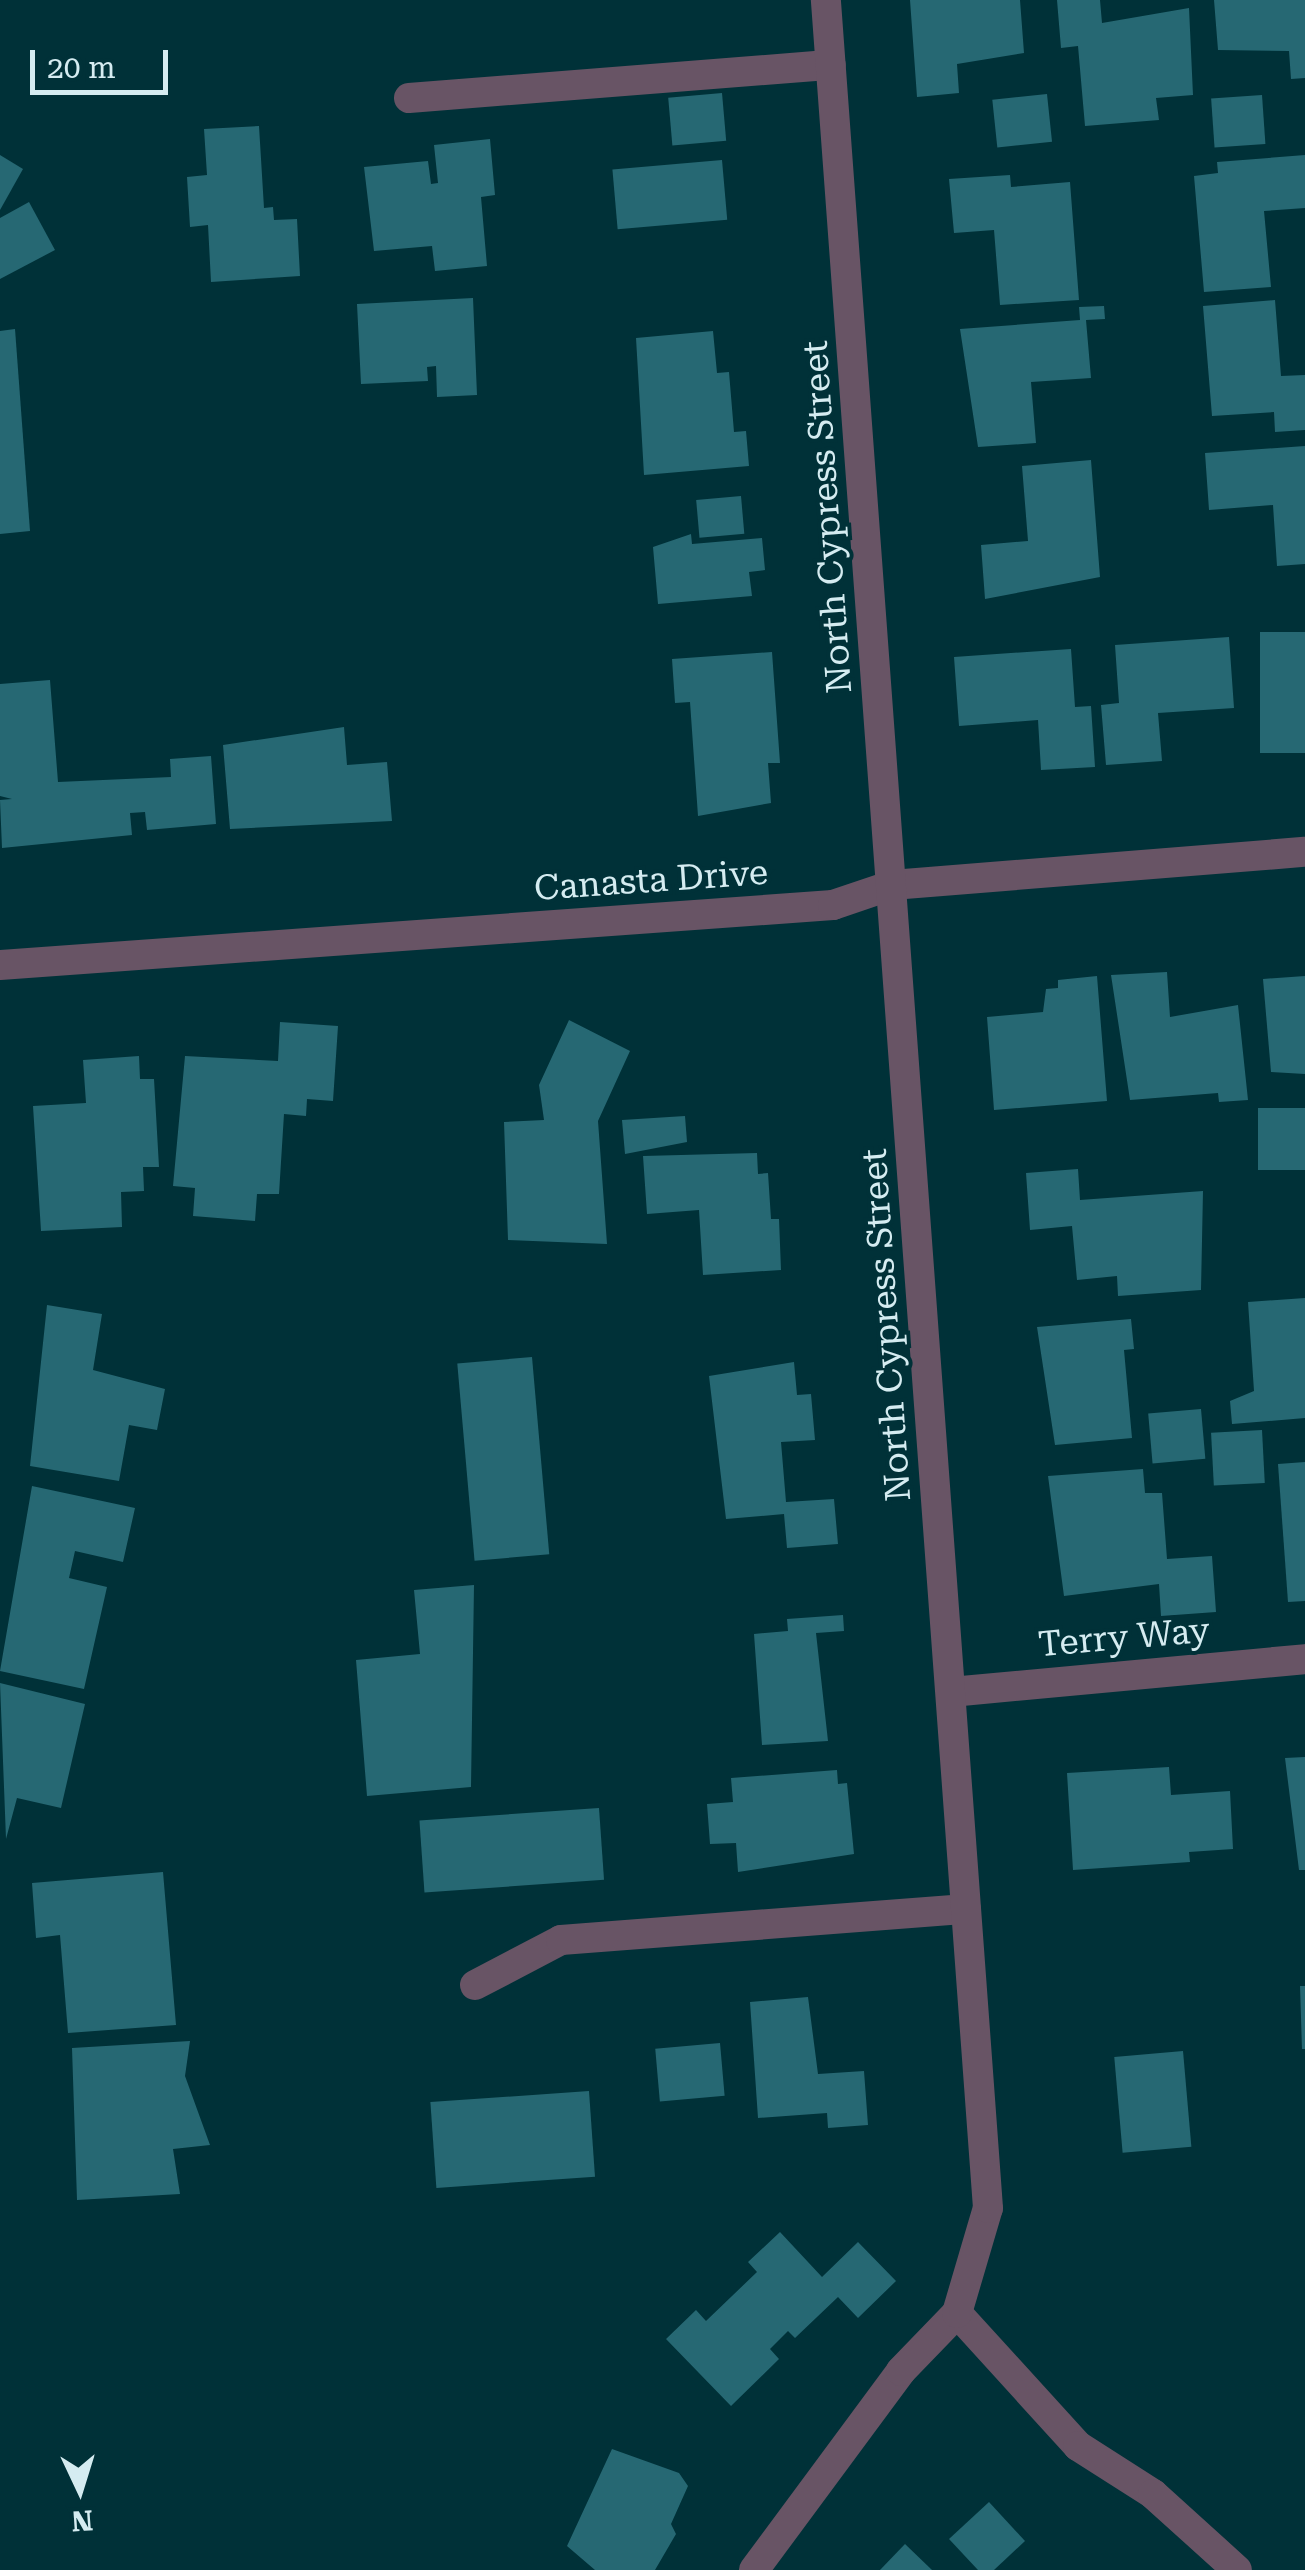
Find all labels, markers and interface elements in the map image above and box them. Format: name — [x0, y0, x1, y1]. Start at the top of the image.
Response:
scale bar — [35, 30, 172, 92]
text: 20 m — [47, 50, 116, 85]
street label: North Cypress Street — [795, 339, 861, 695]
street label: Canasta Drive — [533, 852, 769, 910]
street label: North Cypress Street — [854, 1147, 920, 1503]
street label: Terry Way — [1036, 1610, 1212, 1666]
north arrow — [30, 2440, 130, 2540]
text: N — [70, 2503, 94, 2538]

